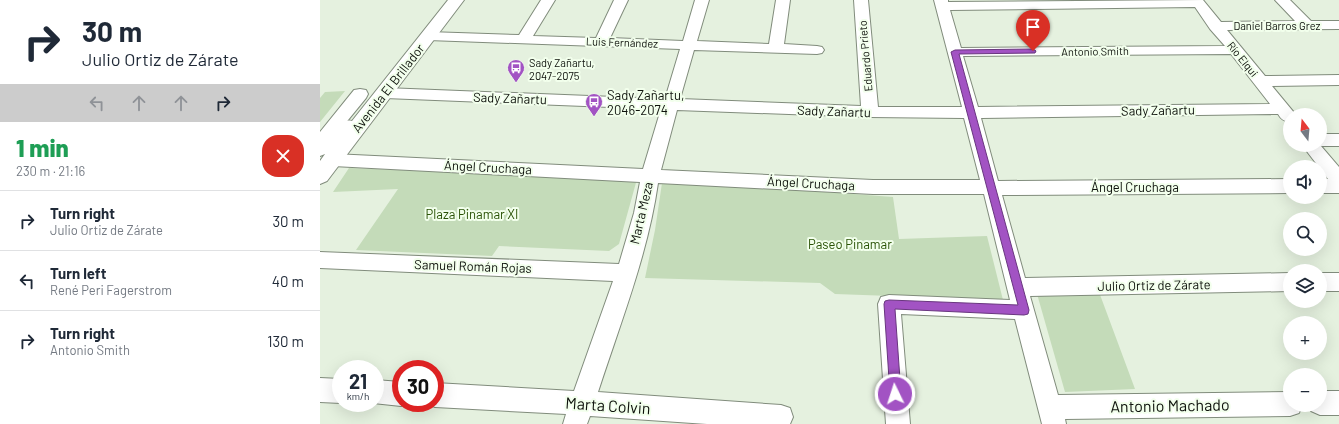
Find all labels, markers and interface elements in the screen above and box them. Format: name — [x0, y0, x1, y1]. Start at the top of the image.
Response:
pin — [1016, 10, 1050, 51]
text: 30 m — [82, 14, 142, 48]
icon: right — [16, 16, 68, 68]
icon: arrive — [1022, 16, 1044, 38]
street label: Daniel Barros Grez — [1233, 19, 1321, 32]
street label: Eduardo Prieto — [855, 20, 875, 92]
street label: Luis Fernández — [586, 34, 658, 50]
street label: Río Elqui — [1225, 39, 1261, 79]
street label: Avenida El Brillador — [348, 40, 428, 136]
street label: Antonio Smith — [1061, 44, 1129, 58]
text: Julio Ortiz de Zárate — [82, 48, 239, 70]
place label: Sady Zañartu, 2047-2075 — [529, 56, 594, 82]
bus stop icon: Sady Zañartu, 2047-2075 — [506, 58, 526, 83]
place label: Sady Zañartu, 2046-2074 — [607, 87, 684, 118]
street label: Sady Zañartu — [473, 89, 547, 107]
icon: left — [86, 92, 108, 114]
icon: ahead — [128, 92, 150, 114]
icon: ahead — [170, 92, 192, 114]
icon: right — [212, 92, 234, 114]
bus stop icon: Sady Zañartu, 2046-2074 — [584, 92, 604, 117]
street label: Sady Zañartu — [1121, 101, 1195, 119]
street label: Sady Zañartu — [797, 102, 871, 120]
north arrow — [1283, 108, 1327, 152]
map controls — [1283, 108, 1327, 412]
text: 1 min — [16, 133, 69, 162]
button: close — [262, 135, 304, 177]
street label: Ángel Cruchaga — [444, 157, 532, 177]
button: sound — [1283, 160, 1327, 204]
text: 230 m · 21:16 — [16, 163, 85, 179]
street label: Ángel Cruchaga — [767, 173, 855, 193]
street label: Ángel Cruchaga — [1091, 179, 1179, 195]
street label: Marta Meza — [626, 180, 656, 246]
text: Turn right — [50, 204, 115, 222]
park label: Plaza Pinamar XI — [426, 206, 518, 222]
icon: right — [16, 210, 38, 232]
text: 30 m — [272, 212, 304, 230]
button: search — [1283, 212, 1327, 256]
text: Julio Ortiz de Zárate — [50, 222, 163, 238]
park label: Paseo Pinamar — [808, 236, 892, 252]
street label: Samuel Román Rojas — [414, 256, 532, 276]
text: Turn left — [50, 264, 106, 282]
button: layers — [1283, 264, 1327, 308]
icon: left — [16, 270, 38, 292]
text: 40 m — [272, 272, 304, 290]
street label: Julio Ortiz de Zárate — [1097, 276, 1211, 294]
text: René Peri Fagerstrom — [50, 282, 172, 298]
button: + — [1283, 316, 1327, 360]
text: Turn right — [50, 324, 115, 342]
icon: right — [16, 330, 38, 352]
text: 130 m — [267, 332, 304, 350]
text: Antonio Smith — [50, 342, 130, 358]
speed limit sign: 30 — [392, 360, 444, 412]
button: − — [1283, 368, 1327, 412]
text: 21 — [349, 369, 367, 393]
position arrow — [874, 373, 916, 415]
text: km/h — [347, 390, 369, 402]
street label: Marta Colvin — [565, 393, 651, 417]
street label: Antonio Machado — [1110, 394, 1230, 416]

